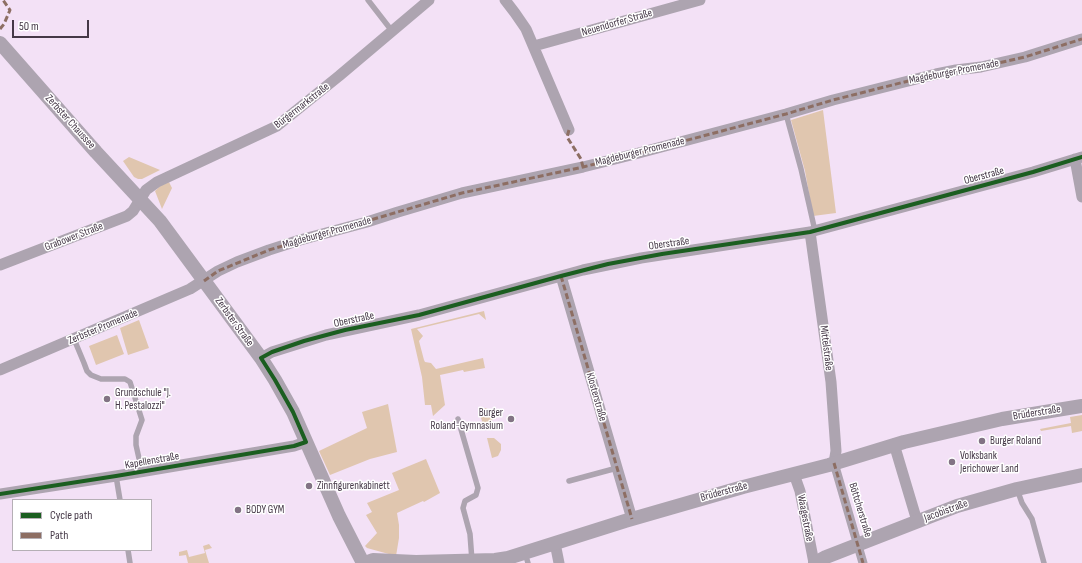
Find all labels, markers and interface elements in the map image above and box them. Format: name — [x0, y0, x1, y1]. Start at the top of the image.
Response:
street label: Neuendorfer Straße — [580, 7, 654, 39]
scale bar — [14, 12, 91, 38]
text: 50 m — [19, 19, 39, 34]
street label: Magdeburger Promenade — [908, 57, 1000, 87]
street label: Bürgermarkstraße — [272, 80, 332, 132]
street label: Zerbster Chaussee — [42, 92, 98, 152]
street label: Magdeburger Promenade — [594, 135, 686, 169]
street label: Oberstraße — [963, 164, 1005, 188]
street label: Magdeburger Promenade — [281, 214, 373, 252]
street label: Grabower Straße — [43, 220, 105, 254]
street label: Oberstraße — [648, 235, 690, 253]
street label: Zerbster Straße — [212, 295, 256, 349]
street label: Zerbster Promenade — [66, 306, 140, 348]
street label: Oberstraße — [333, 309, 375, 331]
street label: Mittelstraße — [817, 325, 835, 371]
street label: Klosterstraße — [583, 371, 609, 423]
place label: Grundschule "J. H. Pestalozzi" — [115, 386, 171, 412]
marker: Grundschule "J. H. Pestalozzi" — [102, 394, 112, 404]
street label: Brüderstraße — [1012, 403, 1062, 423]
place label: Burger Roland-Gymnasium — [431, 406, 503, 432]
marker: Burger Roland-Gymnasium — [506, 414, 516, 424]
place label: Burger Roland — [990, 434, 1041, 448]
marker: Burger Roland — [977, 436, 987, 446]
place label: Volksbank Jerichower Land — [960, 449, 1019, 475]
street label: Kapellenstraße — [124, 450, 180, 472]
marker: Volksbank Jerichower Land — [947, 457, 957, 467]
place label: Zinnfigurenkabinett — [317, 479, 390, 493]
street label: Brüderstraße — [699, 479, 749, 505]
marker: Zinnfigurenkabinett — [304, 481, 314, 491]
street label: Böttcherstraße — [845, 481, 875, 539]
street label: Waagestraße — [794, 493, 816, 543]
street label: Jacobistraße — [922, 497, 970, 525]
legend — [12, 499, 152, 551]
place label: BODY GYM — [246, 503, 284, 517]
marker: BODY GYM — [233, 505, 243, 515]
text: Cycle path — [50, 508, 92, 523]
text: Path — [50, 528, 68, 543]

